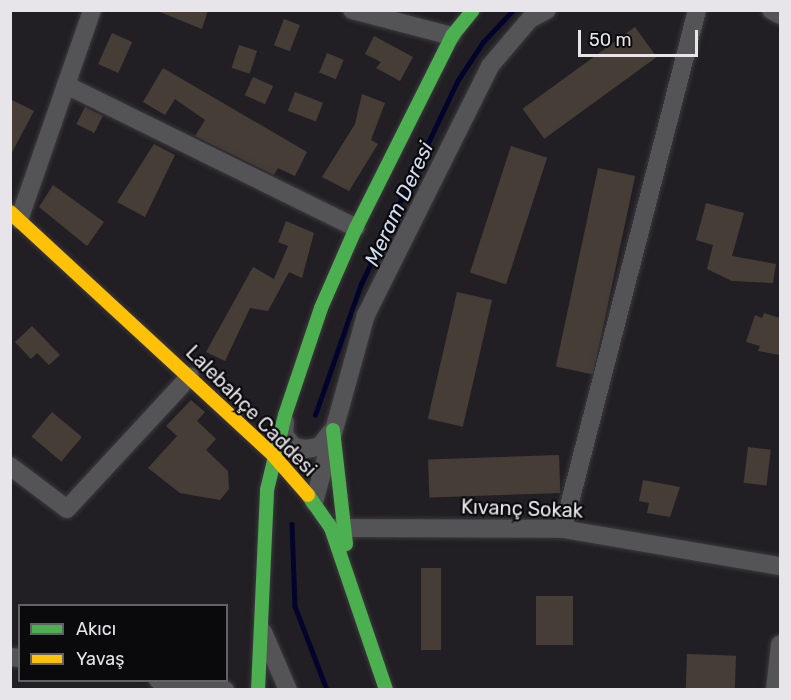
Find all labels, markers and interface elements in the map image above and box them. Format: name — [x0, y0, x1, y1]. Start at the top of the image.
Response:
scale bar — [581, 18, 701, 56]
text: 50 m — [589, 29, 632, 51]
water label: Meram Deresi — [359, 138, 439, 270]
street label: Lalebahçe Caddesi — [181, 341, 321, 481]
street label: Kıvanç Sokak — [461, 495, 583, 523]
legend — [18, 604, 228, 682]
text: Akıcı — [76, 618, 116, 640]
text: Yavaş — [76, 648, 124, 670]

